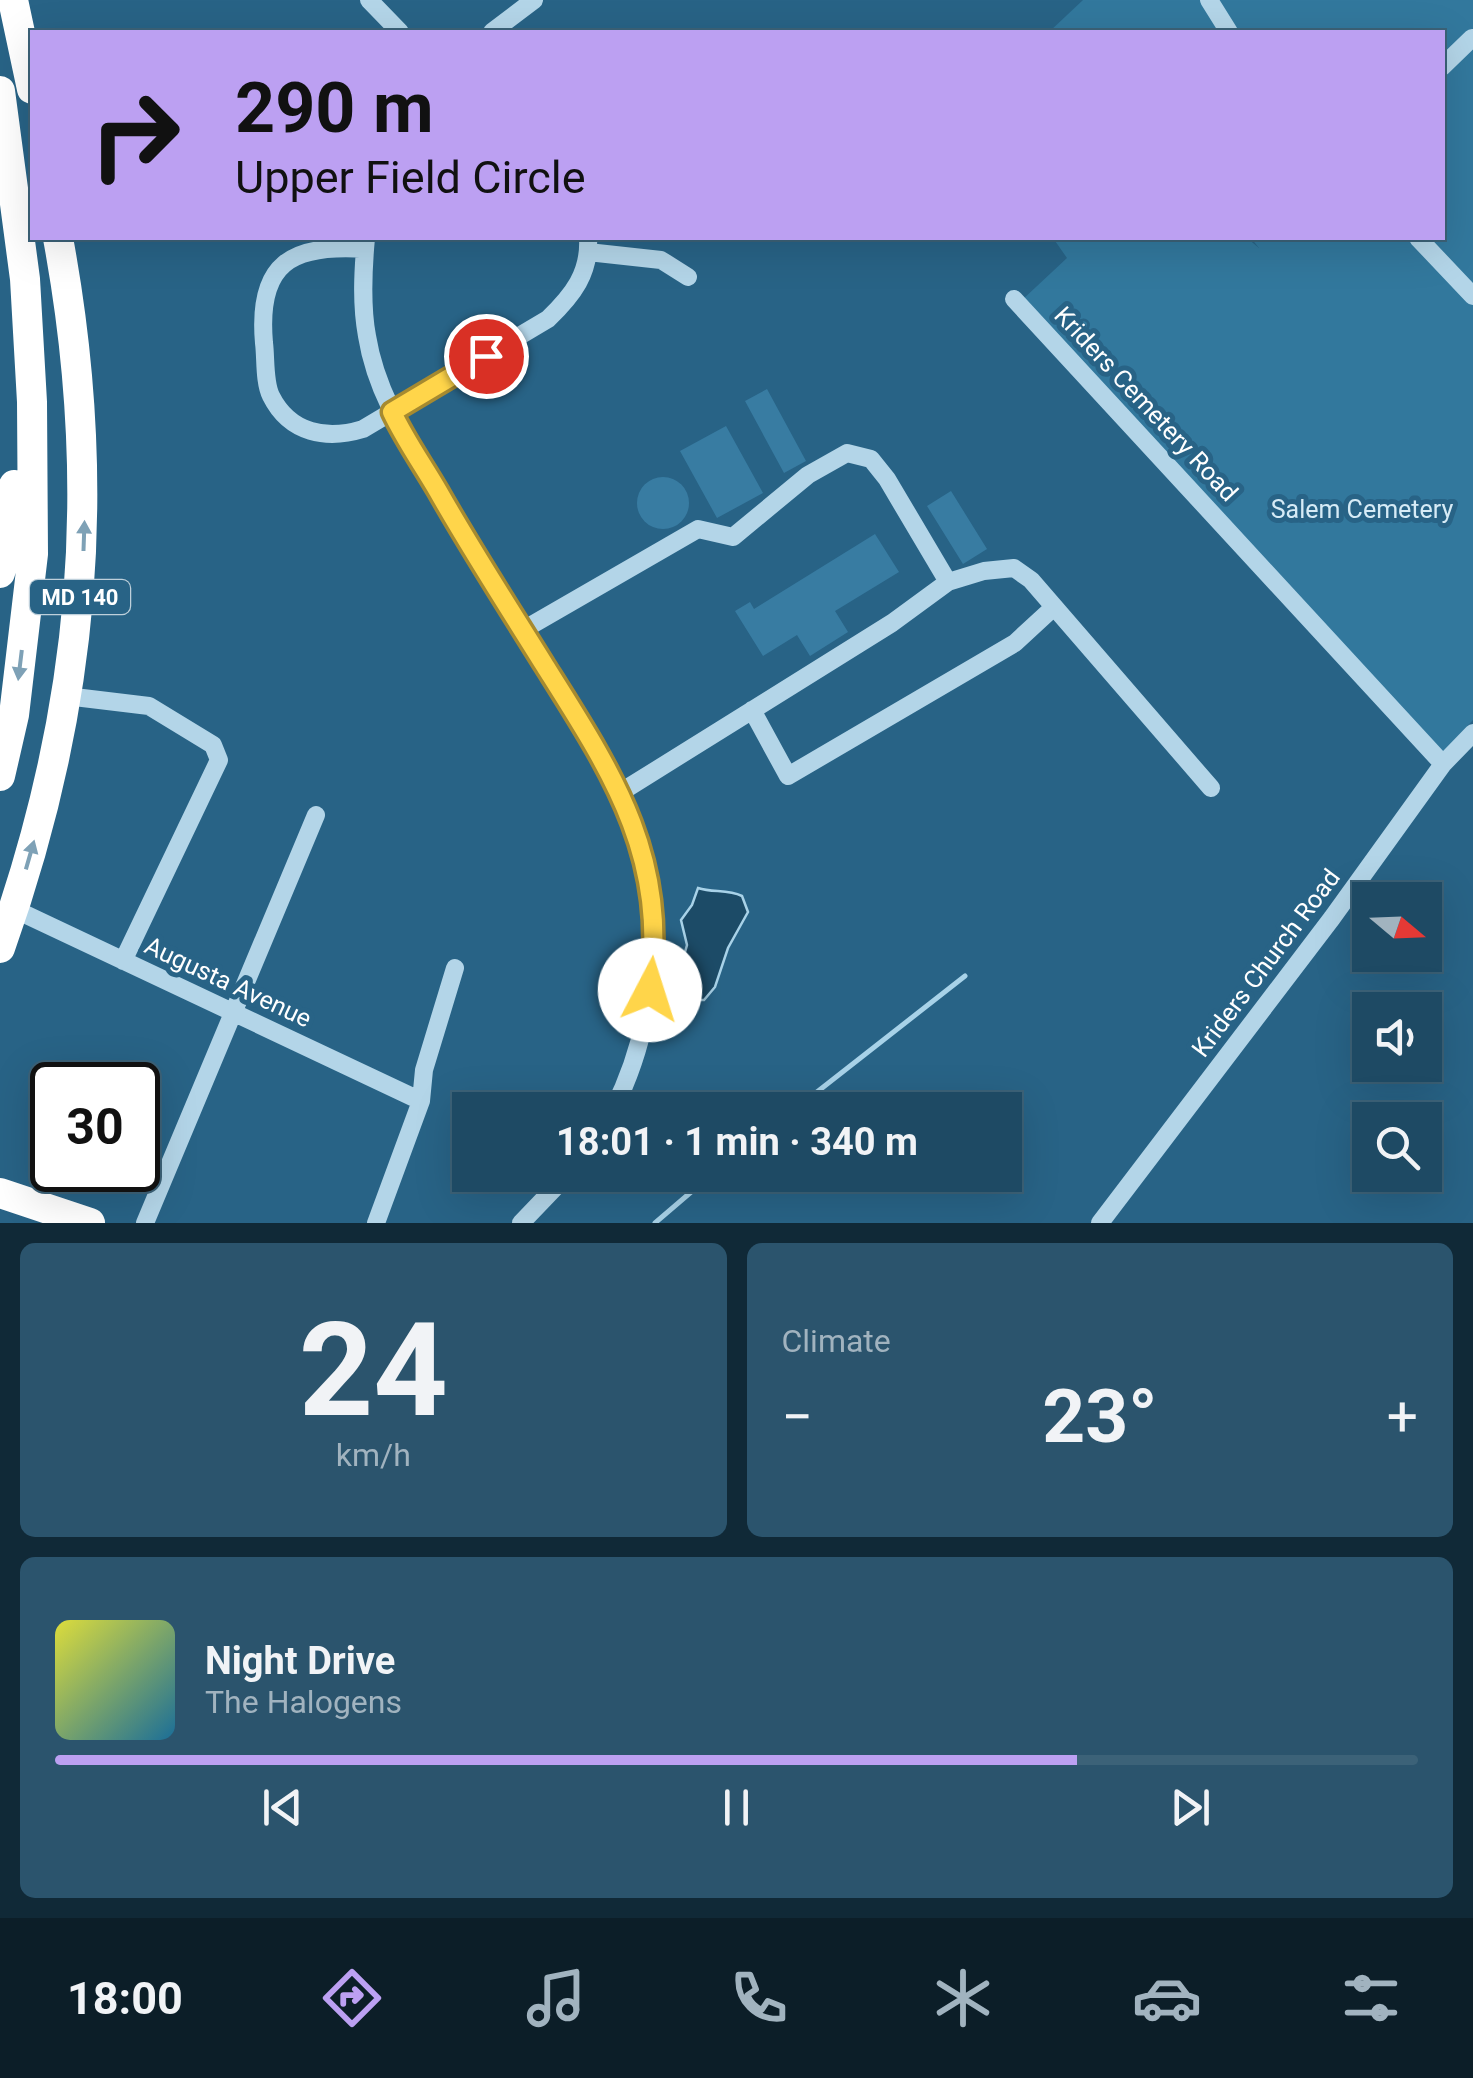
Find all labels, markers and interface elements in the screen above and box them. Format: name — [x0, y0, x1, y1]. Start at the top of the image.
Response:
text: 290 m — [235, 67, 434, 149]
icon: right — [70, 70, 200, 200]
text: Upper Field Circle — [235, 151, 586, 204]
street label: Kriders Cemetery Road — [1048, 301, 1244, 507]
pin — [444, 314, 529, 399]
icon: arrive — [459, 329, 514, 384]
park label: Salem Cemetery — [1271, 495, 1453, 524]
one-way arrow — [76, 519, 92, 551]
road number: MD 140 — [30, 580, 130, 614]
one-way arrow — [12, 650, 28, 682]
one-way arrow — [23, 840, 38, 870]
street label: Kriders Church Road — [1186, 863, 1346, 1063]
north arrow — [1352, 882, 1442, 972]
map controls — [1352, 882, 1442, 1192]
street label: Augusta Avenue — [140, 931, 316, 1033]
position arrow — [598, 938, 702, 1042]
button: sound — [1352, 992, 1442, 1082]
speed limit sign: 30 — [30, 1062, 160, 1192]
button: search — [1352, 1102, 1442, 1192]
text: 18:01 · 1 min · 340 m — [556, 1120, 918, 1164]
text: 24 — [299, 1294, 448, 1447]
text: Climate — [782, 1322, 891, 1360]
text: 23° — [1042, 1372, 1158, 1460]
text: − — [782, 1385, 813, 1449]
text: + — [1387, 1385, 1418, 1449]
text: km/h — [336, 1436, 411, 1474]
text: Night Drive — [205, 1639, 395, 1683]
text: The Halogens — [205, 1683, 402, 1721]
icon: previous — [255, 1780, 310, 1835]
icon: pause — [709, 1780, 764, 1835]
icon: next — [1163, 1780, 1218, 1835]
icon: directions — [317, 1963, 387, 2033]
icon: music — [521, 1963, 591, 2033]
icon: phone — [724, 1963, 794, 2033]
icon: climate — [928, 1963, 998, 2033]
icon: car — [1132, 1963, 1202, 2033]
icon: filters — [1336, 1963, 1406, 2033]
text: 18:00 — [67, 1972, 183, 2025]

